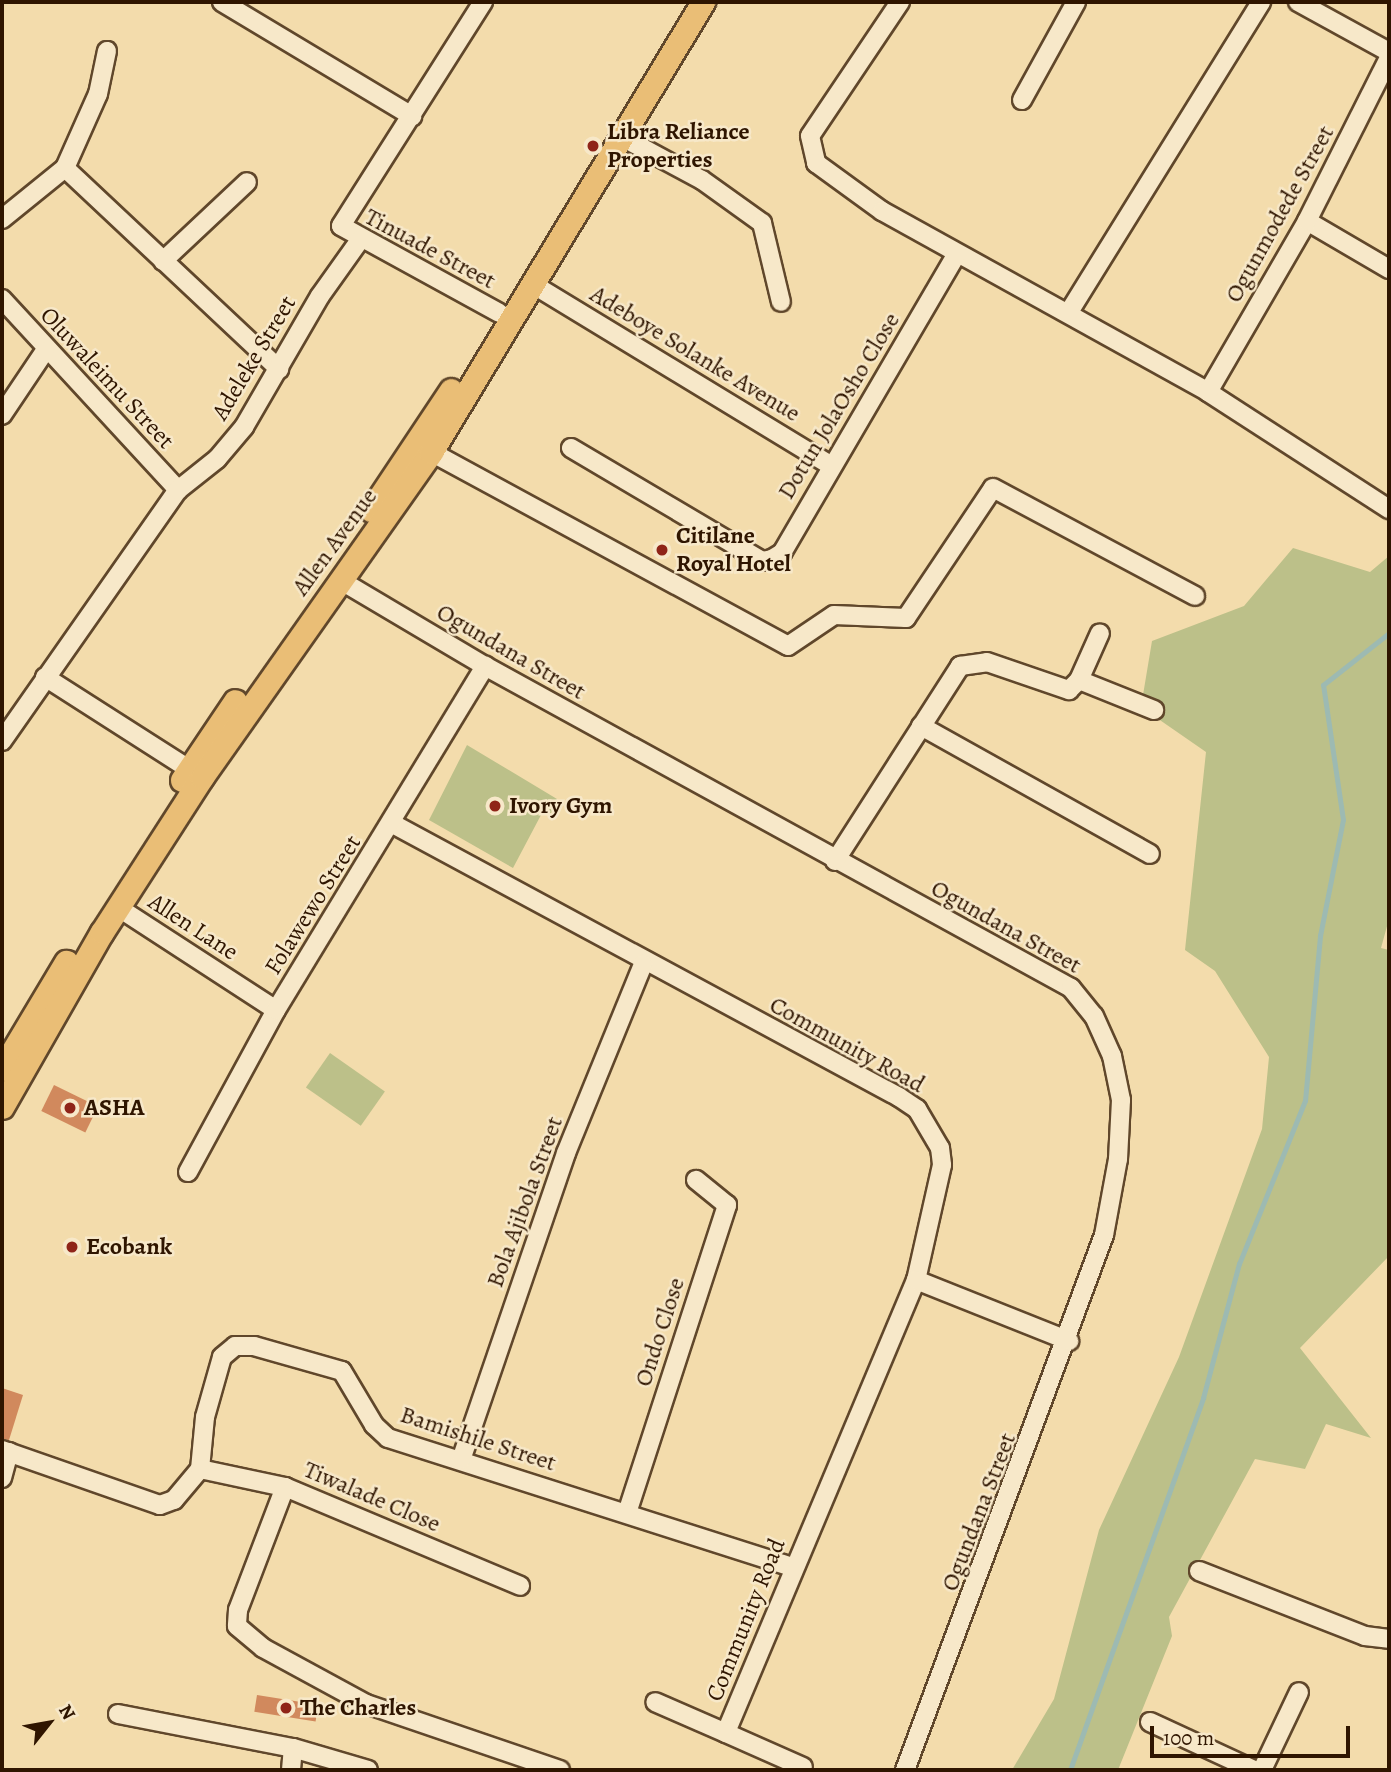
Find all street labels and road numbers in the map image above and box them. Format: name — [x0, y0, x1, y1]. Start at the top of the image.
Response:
street label: Ogunmodede Street — [1219, 121, 1341, 307]
street label: Tinuade Street — [360, 203, 500, 295]
street label: Adeboye Solanke Avenue — [585, 280, 805, 428]
street label: Adeleke Street — [206, 291, 302, 425]
street label: Oluwaleimu Street — [34, 301, 180, 455]
street label: Dotun JolaOsho Close — [772, 308, 906, 504]
street label: Allen Avenue — [287, 483, 383, 601]
street label: Ogundana Street — [432, 598, 590, 706]
street label: Folawewo Street — [259, 830, 367, 980]
street label: Ogundana Street — [926, 874, 1086, 980]
street label: Allen Lane — [143, 887, 243, 967]
street label: Community Road — [765, 991, 929, 1099]
street label: Bola Ajibola Street — [481, 1113, 569, 1291]
street label: Ondo Close — [629, 1274, 691, 1390]
street label: Bamishile Street — [397, 1400, 559, 1478]
street label: Ogundana Street — [936, 1429, 1022, 1595]
street label: Tiwalade Close — [299, 1455, 445, 1539]
street label: Community Road — [700, 1535, 792, 1705]

